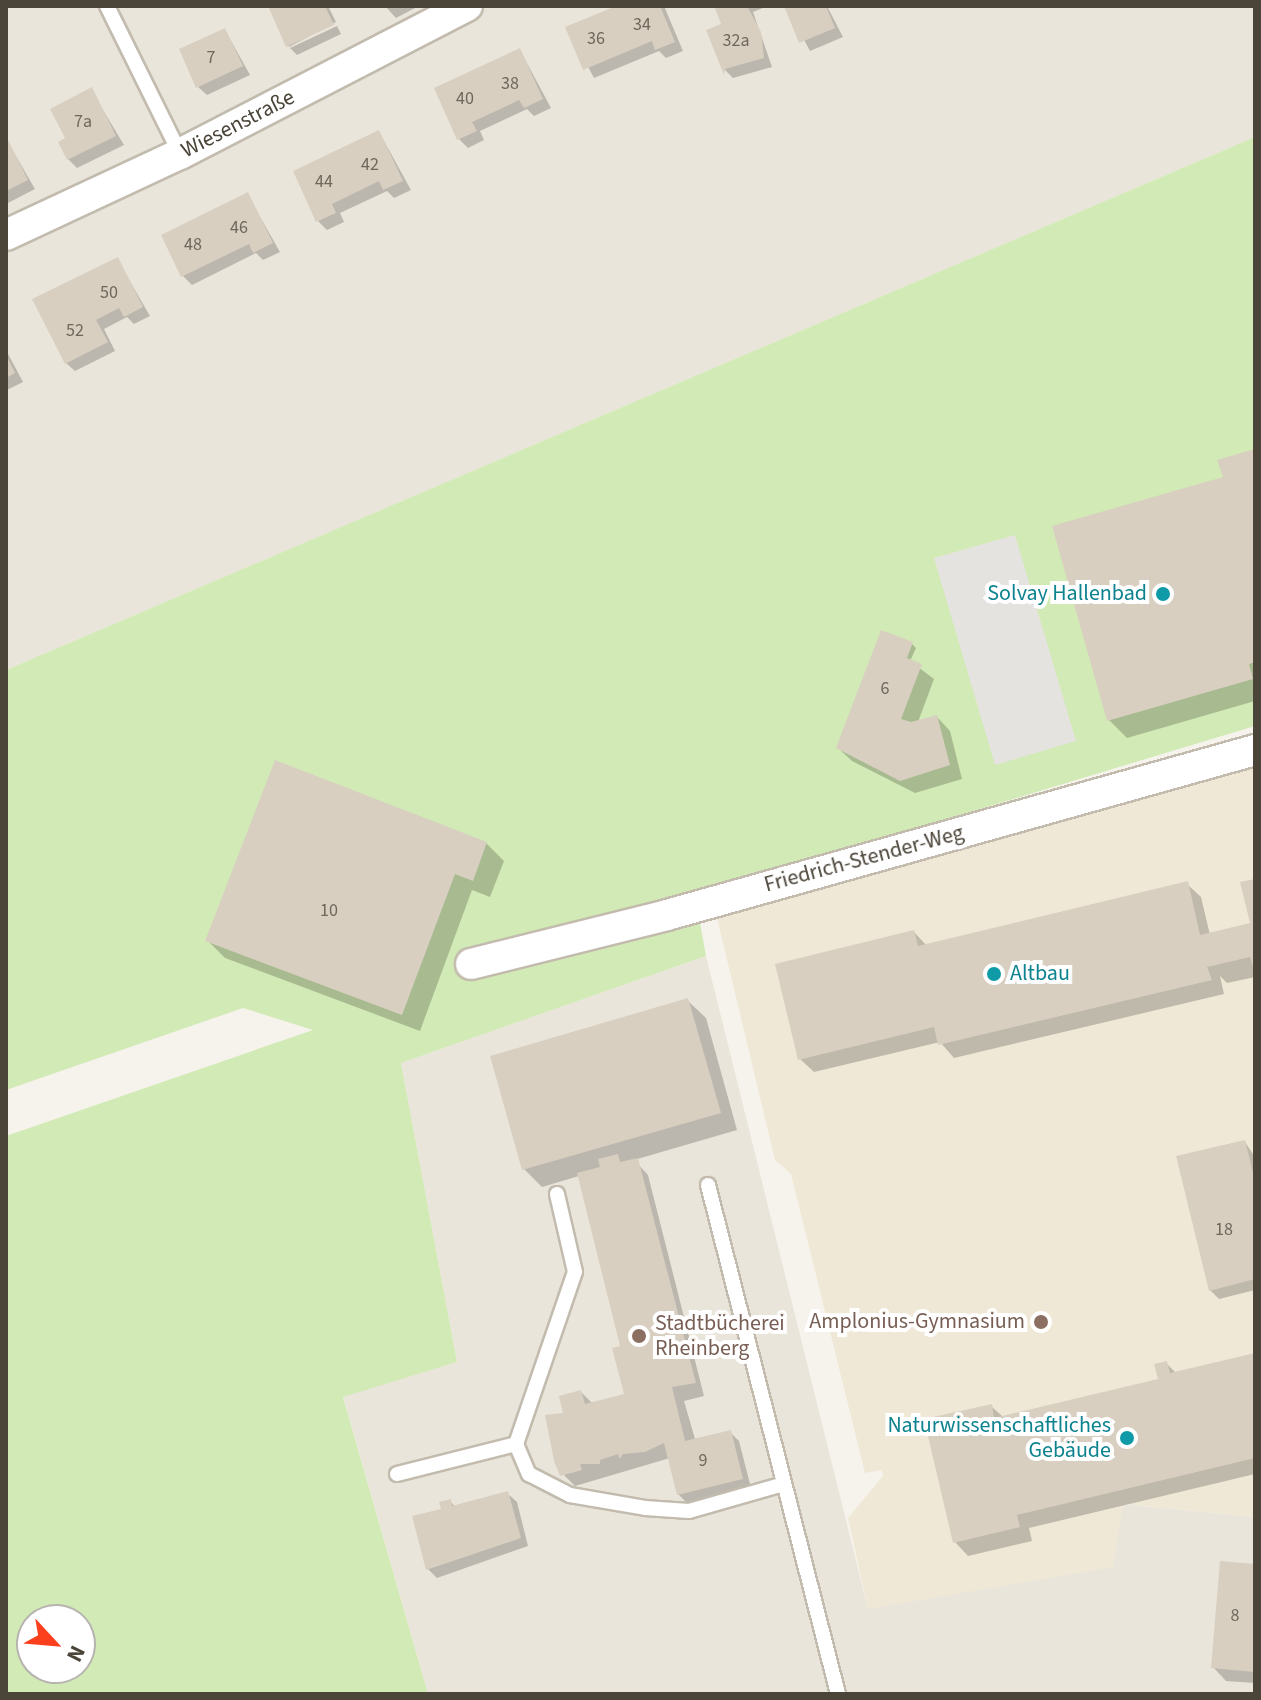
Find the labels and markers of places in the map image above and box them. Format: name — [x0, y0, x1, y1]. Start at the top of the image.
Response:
place label: Solvay Hallenbad — [987, 581, 1147, 607]
marker: Solvay Hallenbad — [1154, 585, 1172, 603]
place label: Altbau — [1010, 961, 1070, 987]
marker: Altbau — [985, 965, 1003, 983]
place label: Amplonius-Gymnasium — [809, 1309, 1025, 1335]
place label: Stadtbücherei Rheinberg — [655, 1310, 785, 1362]
marker: Amplonius-Gymnasium — [1032, 1313, 1050, 1331]
marker: Stadtbücherei Rheinberg — [630, 1327, 648, 1345]
place label: Naturwissenschaftliches Gebäude — [887, 1412, 1111, 1464]
marker: Naturwissenschaftliches Gebäude — [1118, 1429, 1136, 1447]

